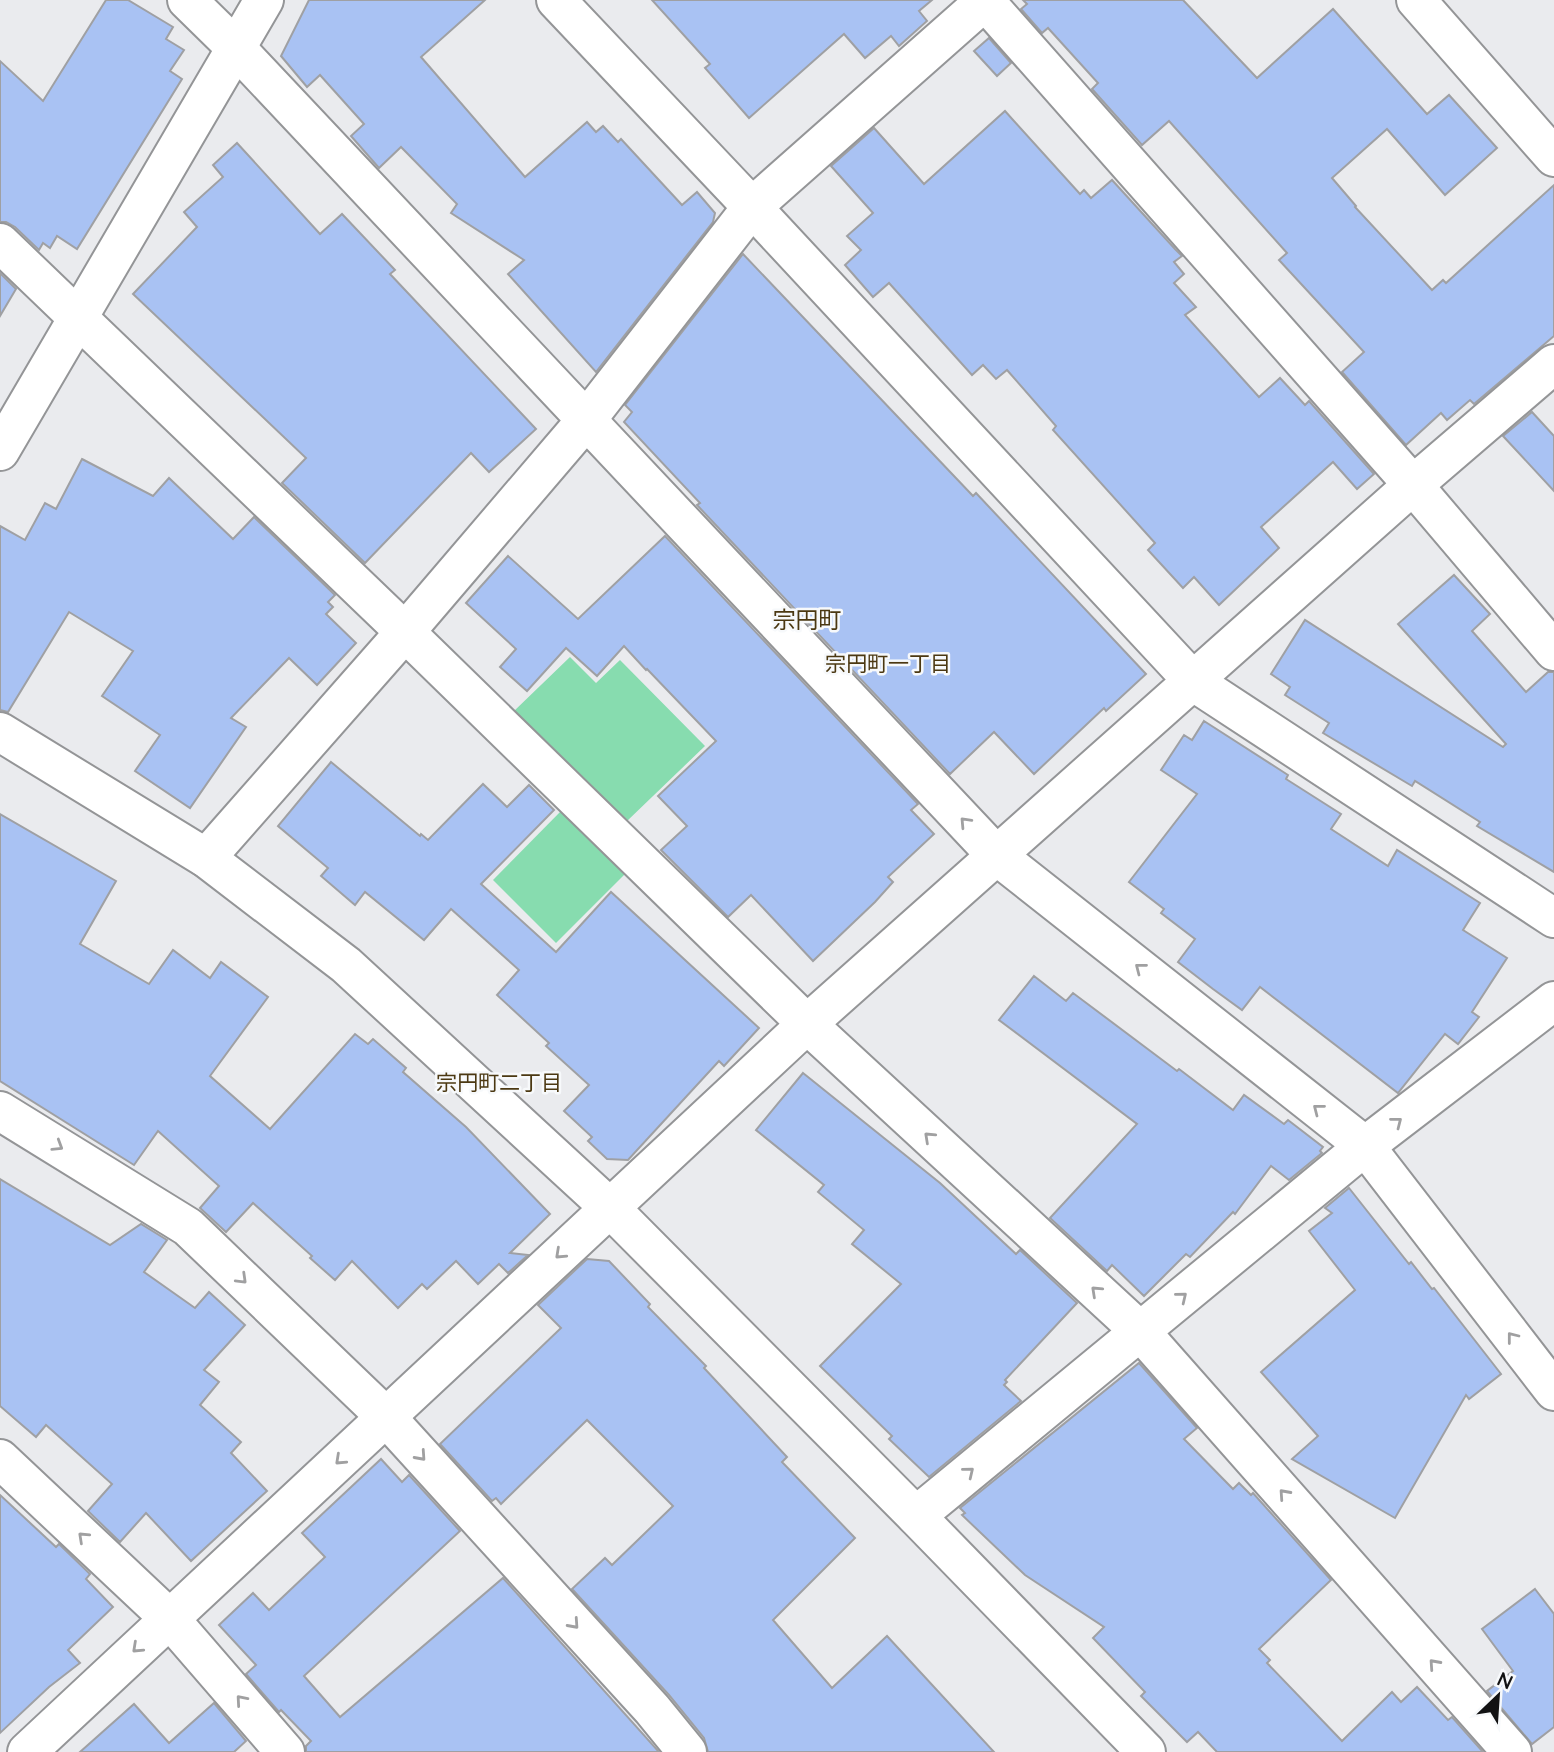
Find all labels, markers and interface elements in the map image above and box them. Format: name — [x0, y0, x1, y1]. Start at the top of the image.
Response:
district label: 宗円町 — [773, 605, 842, 633]
district label: 宗円町一丁目 — [825, 650, 951, 675]
one-way arrow — [961, 818, 974, 831]
one-way arrow — [1135, 964, 1147, 977]
district label: 宗円町二丁目 — [436, 1069, 562, 1094]
one-way arrow — [1314, 1105, 1326, 1118]
one-way arrow — [1389, 1117, 1401, 1130]
one-way arrow — [924, 1132, 937, 1145]
one-way arrow — [50, 1138, 63, 1151]
one-way arrow — [555, 1246, 568, 1259]
one-way arrow — [234, 1270, 247, 1283]
one-way arrow — [1091, 1287, 1104, 1299]
one-way arrow — [1175, 1292, 1187, 1305]
one-way arrow — [1508, 1333, 1521, 1345]
one-way arrow — [413, 1448, 425, 1461]
one-way arrow — [335, 1452, 348, 1464]
one-way arrow — [960, 1468, 973, 1480]
one-way arrow — [1280, 1489, 1292, 1502]
one-way arrow — [78, 1532, 91, 1545]
one-way arrow — [566, 1616, 579, 1629]
one-way arrow — [132, 1639, 145, 1652]
one-way arrow — [1430, 1659, 1443, 1672]
north arrow — [1463, 1661, 1533, 1731]
text: N — [1494, 1667, 1517, 1694]
one-way arrow — [237, 1696, 249, 1709]

